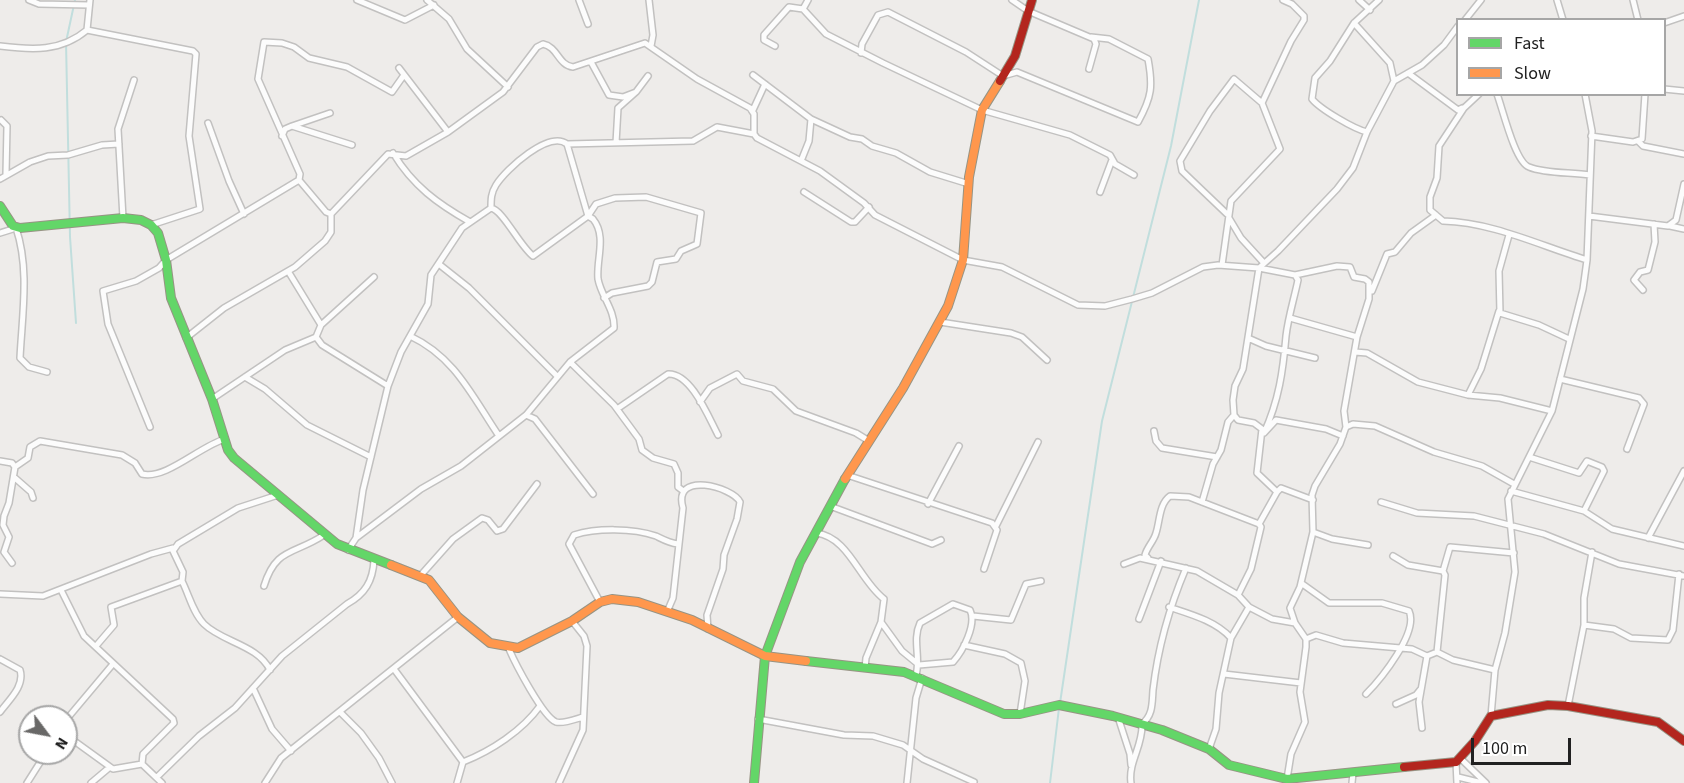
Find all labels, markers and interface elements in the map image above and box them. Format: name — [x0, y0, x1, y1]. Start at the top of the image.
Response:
legend — [1456, 18, 1666, 96]
text: Fast — [1514, 31, 1545, 56]
text: Slow — [1514, 61, 1551, 86]
north arrow — [18, 705, 78, 765]
scale bar — [1474, 726, 1574, 764]
text: N — [49, 733, 74, 754]
text: 100 m — [1482, 736, 1527, 761]

